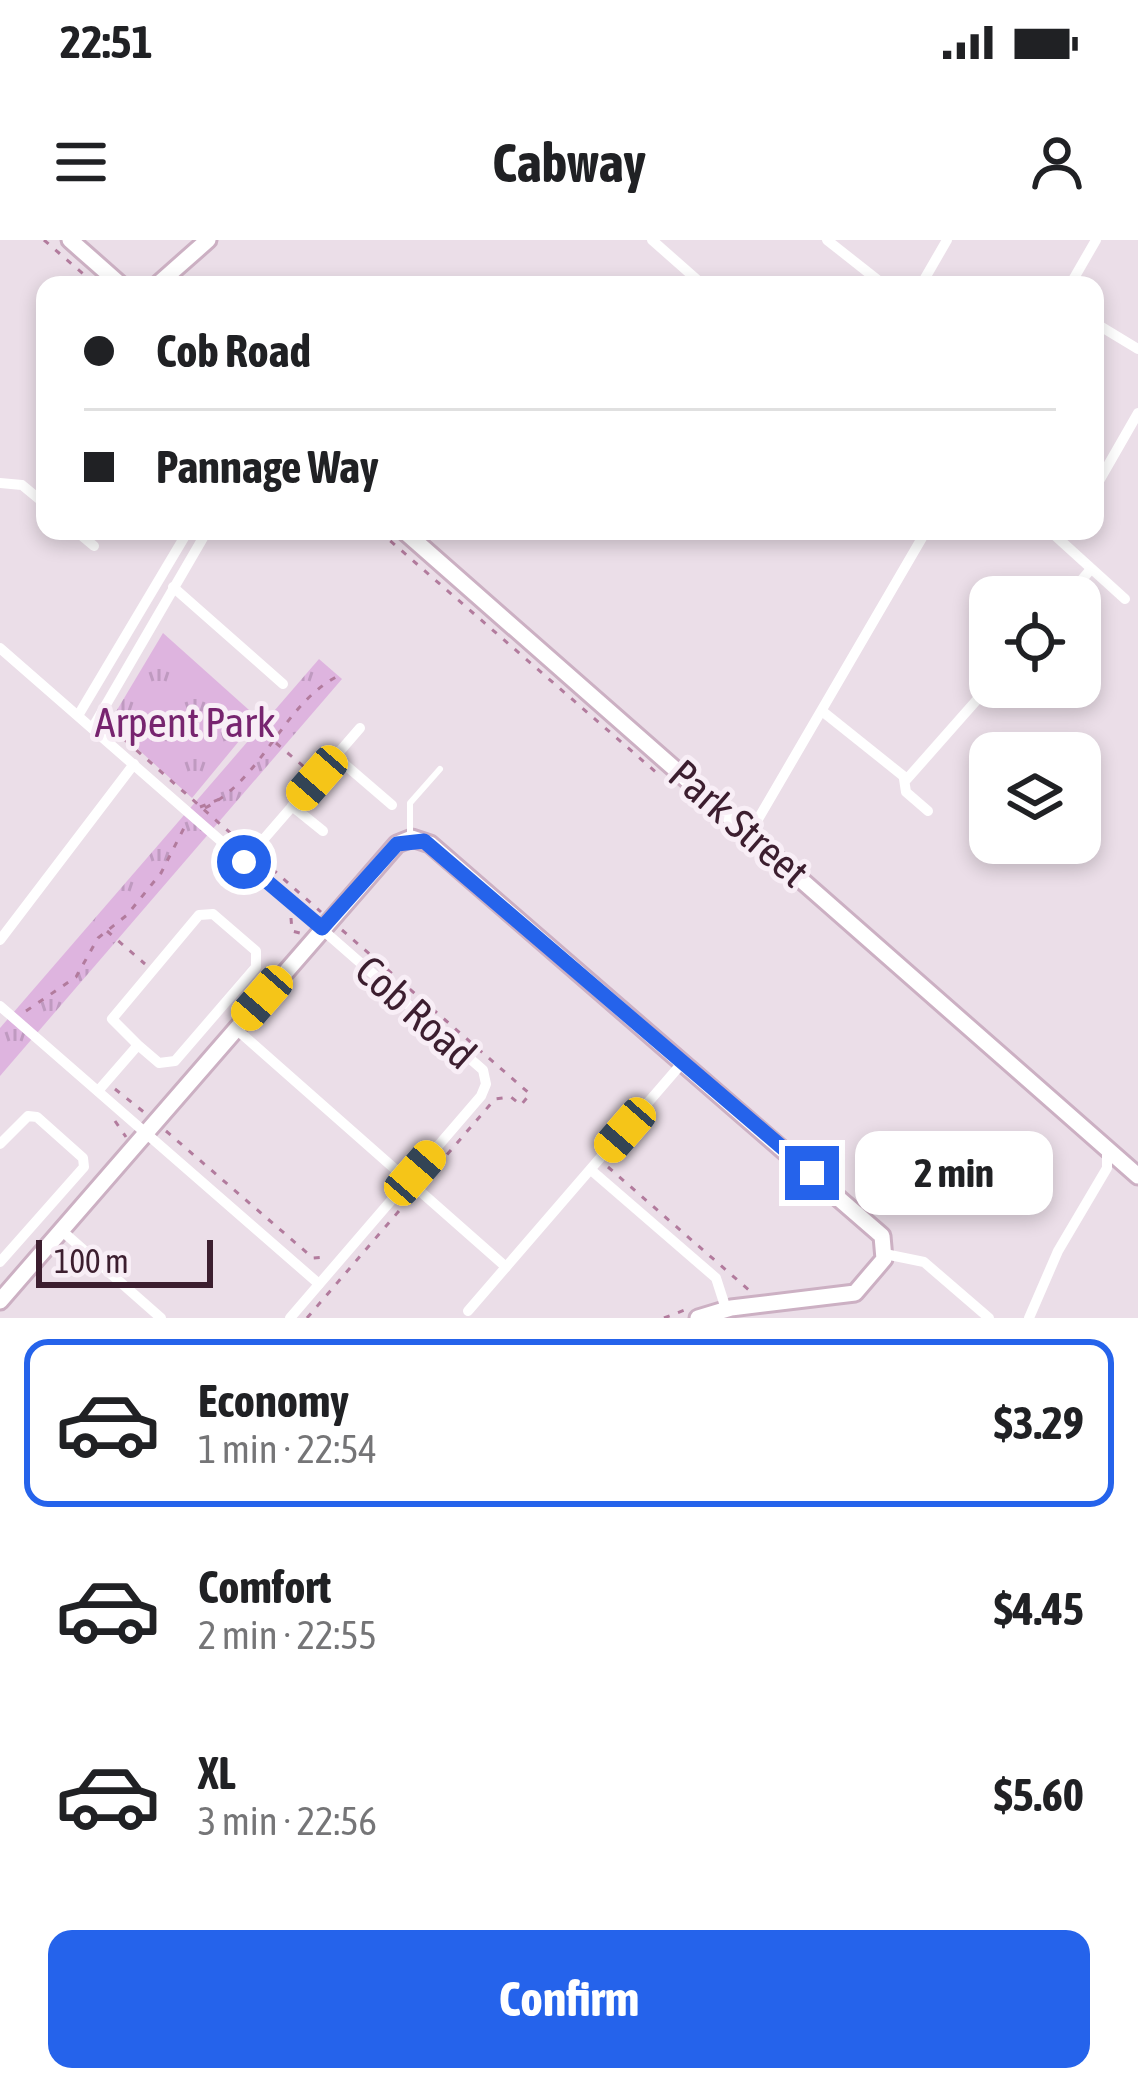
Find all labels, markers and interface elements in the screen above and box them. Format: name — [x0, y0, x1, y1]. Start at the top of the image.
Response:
text: 22:51 — [60, 16, 153, 68]
icon: menu — [48, 129, 114, 195]
icon: person — [1024, 129, 1090, 195]
text: Cabway — [492, 132, 646, 193]
text: Cob Road — [156, 325, 311, 377]
text: Pannage Way — [156, 441, 378, 493]
map controls — [969, 576, 1101, 864]
button: locate — [969, 576, 1101, 708]
park label: Arpent Park — [95, 698, 275, 746]
button: layers — [969, 732, 1101, 864]
car — [280, 739, 354, 817]
street label: Park Street — [660, 750, 818, 896]
route start — [217, 835, 271, 889]
street label: Cob Road — [346, 946, 486, 1078]
car — [225, 959, 299, 1037]
car — [588, 1091, 662, 1169]
callout: 2 min — [854, 1131, 1052, 1215]
car — [378, 1134, 452, 1212]
route end — [785, 1146, 839, 1200]
text: 2 min — [914, 1151, 994, 1195]
scale bar — [36, 1234, 213, 1287]
text: 100 m — [54, 1242, 129, 1280]
icon: car — [54, 1369, 162, 1477]
text: Economy — [198, 1375, 349, 1427]
text: $3.29 — [994, 1397, 1084, 1449]
text: 1 min · 22:54 — [198, 1427, 377, 1471]
icon: car — [54, 1555, 162, 1663]
text: Comfort — [198, 1561, 331, 1613]
text: $4.45 — [994, 1583, 1084, 1635]
text: 2 min · 22:55 — [198, 1613, 377, 1657]
icon: car — [54, 1741, 162, 1849]
text: XL — [198, 1747, 236, 1799]
text: $5.60 — [994, 1769, 1084, 1821]
text: 3 min · 22:56 — [198, 1799, 377, 1843]
button: Confirm — [48, 1930, 1090, 2068]

